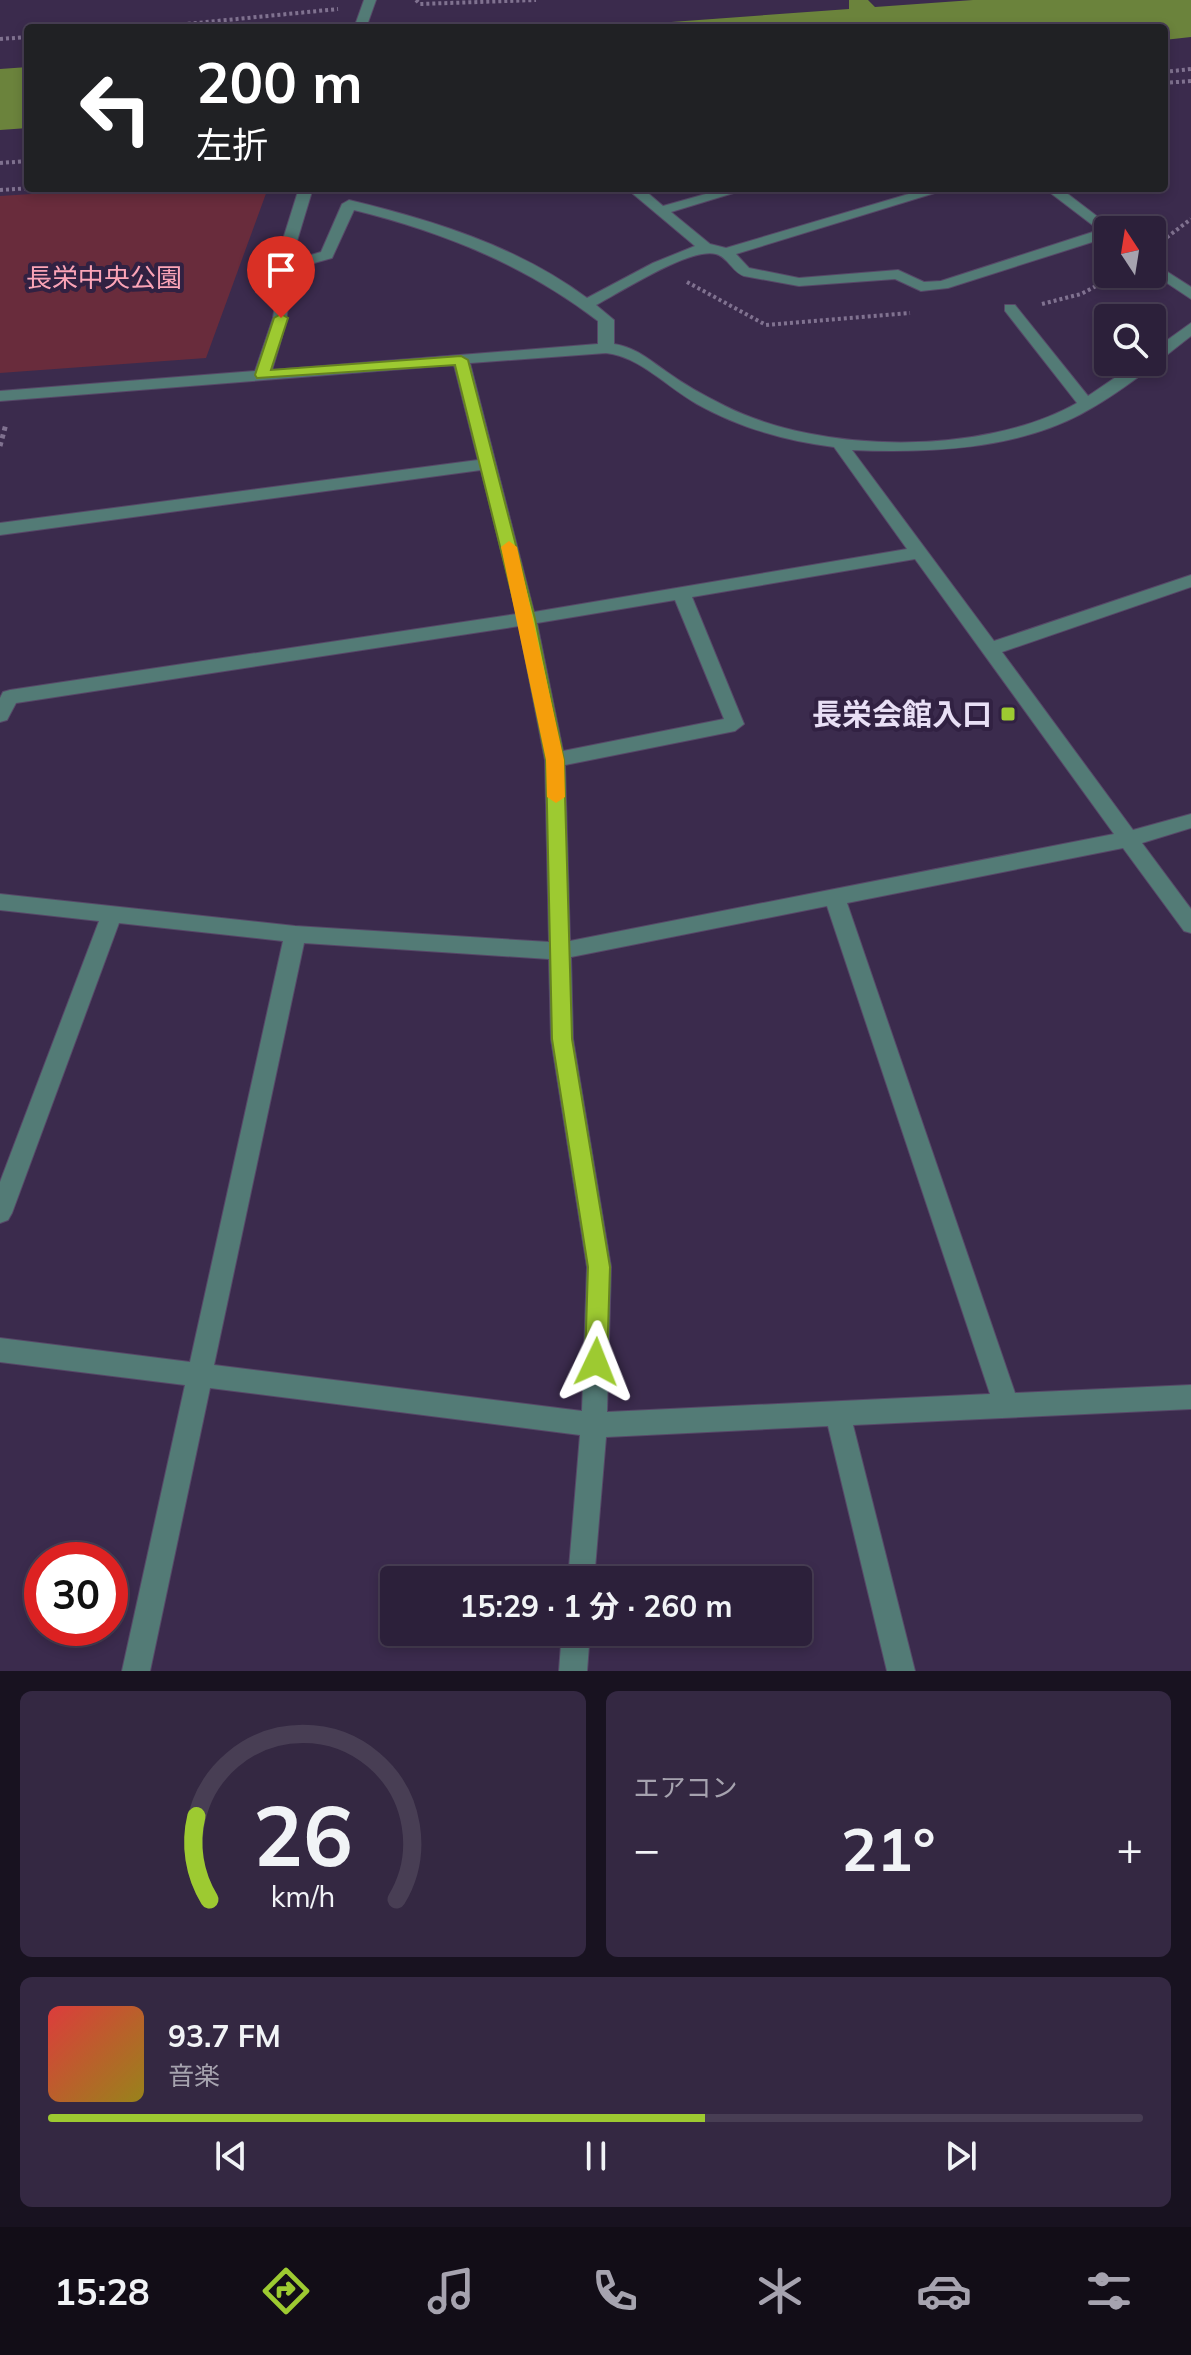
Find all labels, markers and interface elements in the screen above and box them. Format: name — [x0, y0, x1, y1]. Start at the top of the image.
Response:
text: 200 m — [196, 47, 363, 117]
icon: left — [64, 56, 168, 160]
text: 左折 — [196, 122, 268, 167]
north arrow — [1094, 216, 1166, 288]
map controls — [1094, 216, 1166, 376]
pin — [247, 236, 315, 318]
icon: arrive — [259, 248, 303, 292]
park label: 長栄中央公園 — [26, 261, 182, 294]
button: search — [1094, 304, 1166, 376]
place label: 長栄会館入口 — [812, 695, 992, 733]
marker: 長栄会館入口 — [999, 705, 1017, 723]
position arrow — [554, 1320, 638, 1404]
speed limit sign: 30 — [24, 1542, 128, 1646]
text: 15:29 · 1 分 · 260 m — [460, 1587, 732, 1625]
text: エアコン — [634, 1771, 738, 1804]
text: 26 — [253, 1782, 353, 1887]
text: 21° — [841, 1811, 936, 1886]
text: − — [634, 1821, 660, 1876]
text: + — [1117, 1821, 1143, 1876]
text: km/h — [270, 1878, 335, 1914]
text: 93.7 FM — [168, 2017, 281, 2055]
text: 音楽 — [168, 2059, 220, 2092]
icon: previous — [209, 2134, 253, 2178]
icon: pause — [574, 2134, 618, 2178]
icon: next — [939, 2134, 983, 2178]
icon: directions — [258, 2263, 314, 2319]
icon: music — [423, 2263, 479, 2319]
icon: phone — [587, 2263, 643, 2319]
icon: climate — [752, 2263, 808, 2319]
icon: car — [916, 2263, 972, 2319]
icon: filters — [1081, 2263, 1137, 2319]
text: 15:28 — [54, 2269, 150, 2314]

